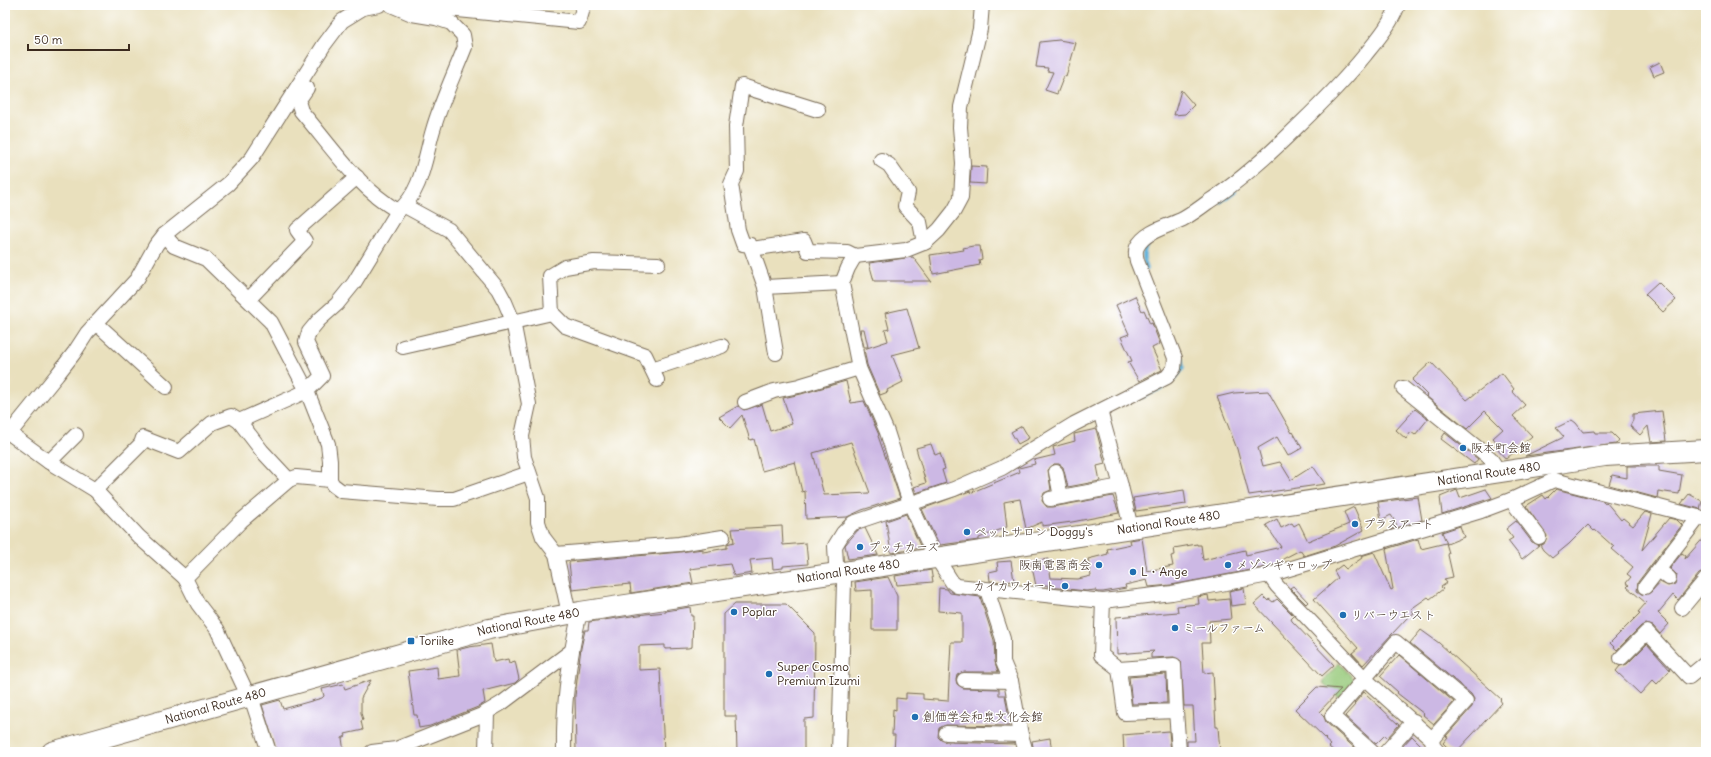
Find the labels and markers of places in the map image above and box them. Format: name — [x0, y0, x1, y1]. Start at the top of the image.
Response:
place label: 阪本町会館 — [1471, 440, 1531, 455]
marker: 阪本町会館 — [1458, 443, 1468, 453]
place label: プラスアート — [1363, 516, 1434, 531]
marker: プラスアート — [1350, 519, 1360, 529]
place label: ペットサロン Doggy's — [975, 524, 1093, 539]
marker: ペットサロン Doggy's — [962, 527, 972, 537]
place label: プッチカーズ — [868, 539, 939, 554]
marker: プッチカーズ — [855, 542, 865, 552]
place label: 阪南電器商会 — [1019, 557, 1091, 572]
place label: メゾンギャロップ — [1236, 557, 1332, 572]
marker: 阪南電器商会 — [1094, 560, 1104, 570]
marker: メゾンギャロップ — [1223, 560, 1233, 570]
place label: L・Ange — [1141, 564, 1187, 579]
marker: L・Ange — [1128, 567, 1138, 577]
place label: カイカワオート — [973, 578, 1057, 593]
marker: カイカワオート — [1060, 581, 1070, 591]
place label: Poplar — [742, 604, 777, 619]
marker: Poplar — [729, 607, 739, 617]
place label: リバーウエスト — [1351, 607, 1436, 622]
marker: リバーウエスト — [1338, 610, 1348, 620]
place label: ミールファーム — [1183, 620, 1266, 635]
marker: ミールファーム — [1170, 623, 1180, 633]
place label: Toriike — [419, 633, 454, 648]
marker: Toriike — [406, 636, 416, 646]
place label: Super Cosmo Premium Izumi — [777, 659, 860, 688]
marker: Super Cosmo Premium Izumi — [764, 669, 774, 679]
place label: 創価学会和泉文化会館 — [923, 709, 1043, 724]
marker: 創価学会和泉文化会館 — [910, 712, 920, 722]

